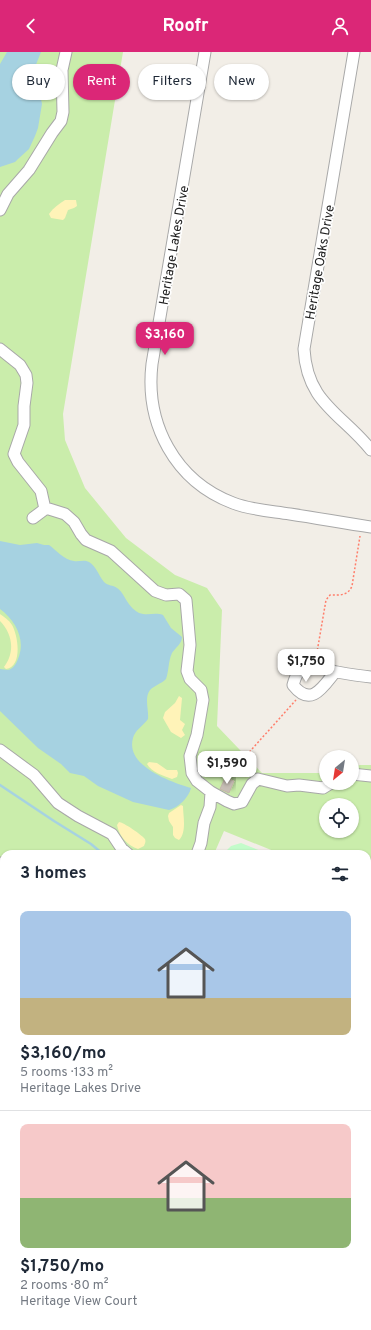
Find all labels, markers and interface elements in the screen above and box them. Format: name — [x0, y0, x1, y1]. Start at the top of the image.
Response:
icon: back — [20, 15, 42, 37]
text: Roofr — [162, 15, 209, 38]
icon: person — [329, 15, 351, 37]
chip: Buy — [12, 64, 65, 100]
chip: Rent — [73, 64, 130, 100]
chip: Filters — [138, 64, 206, 100]
chip: New — [214, 64, 269, 100]
street label: Heritage Lakes Drive — [157, 184, 193, 306]
street label: Heritage Oaks Drive — [303, 204, 339, 321]
pin: $3,160 — [132, 322, 198, 356]
text: $3,160 — [145, 327, 185, 343]
pin: $1,750 — [273, 649, 339, 683]
text: $1,750 — [287, 654, 325, 670]
north arrow — [319, 750, 359, 790]
map controls — [319, 750, 359, 838]
pin: $1,590 — [194, 751, 260, 785]
text: $1,590 — [207, 756, 247, 772]
button: locate — [319, 798, 359, 838]
text: 3 homes — [20, 863, 87, 885]
icon: filters — [329, 863, 351, 885]
icon: home — [150, 937, 222, 1009]
text: $3,160/mo — [20, 1043, 106, 1065]
text: 5 rooms · 133 m² — [20, 1065, 113, 1081]
text: Heritage Lakes Drive — [20, 1081, 141, 1097]
icon: home — [150, 1150, 222, 1222]
text: $1,750/mo — [20, 1256, 104, 1278]
text: 2 rooms · 80 m² — [20, 1278, 109, 1294]
text: Heritage View Court — [20, 1294, 137, 1310]

